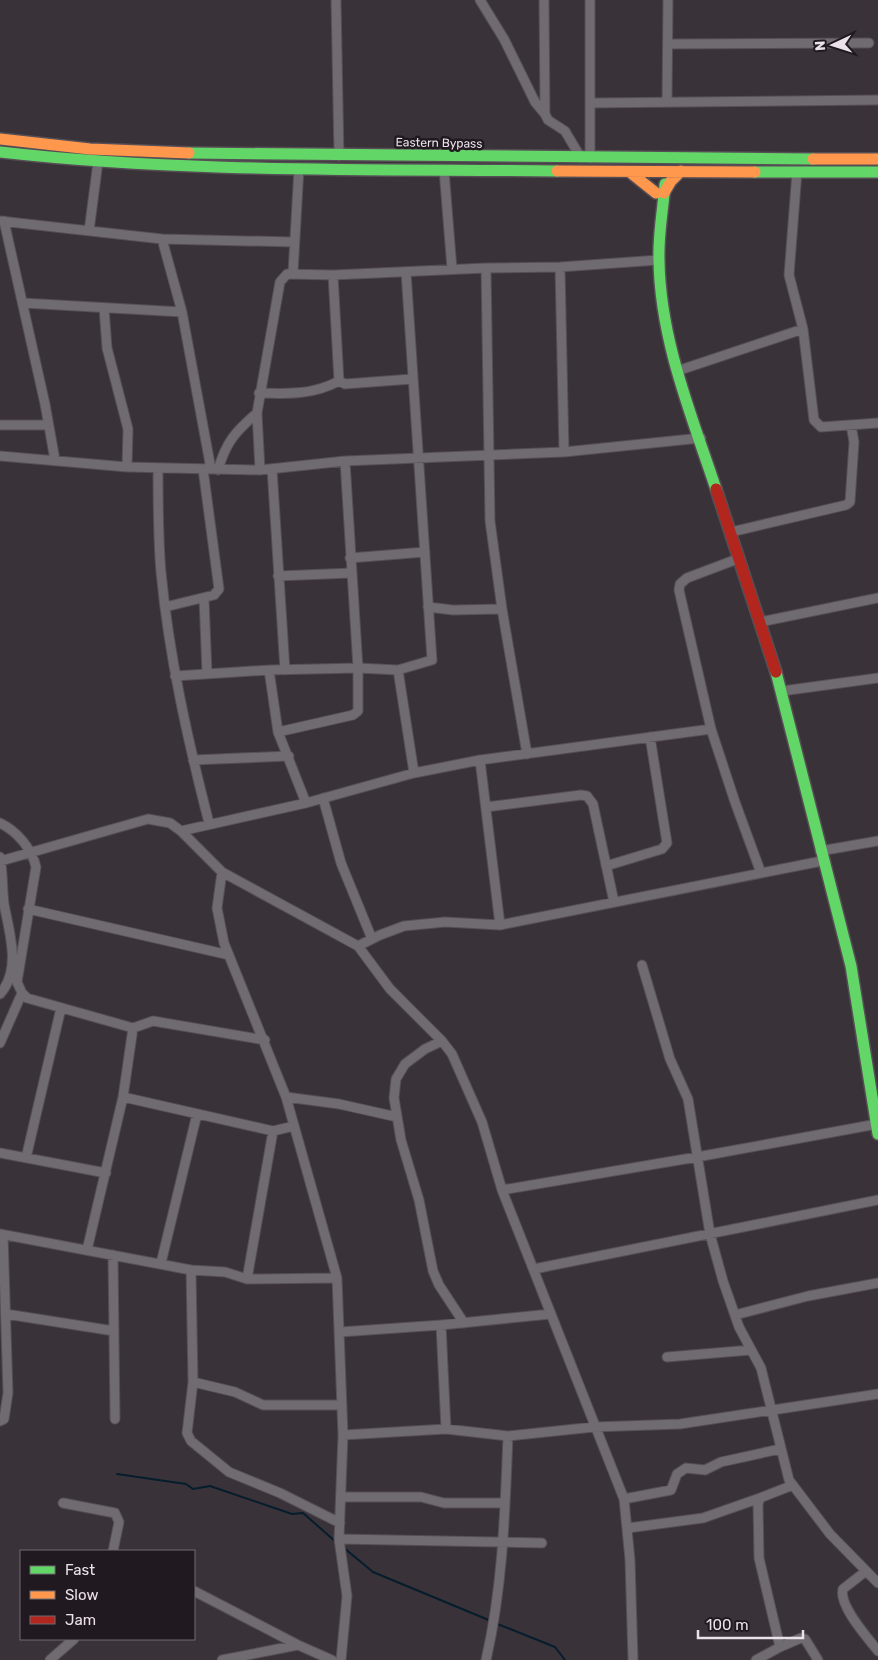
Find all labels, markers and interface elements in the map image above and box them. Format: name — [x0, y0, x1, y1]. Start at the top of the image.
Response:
north arrow — [808, 20, 858, 70]
text: N — [812, 40, 829, 51]
street label: Eastern Bypass — [395, 135, 483, 151]
legend — [20, 1550, 195, 1640]
text: Fast — [65, 1561, 95, 1579]
text: Slow — [65, 1586, 98, 1604]
scale bar — [698, 1608, 803, 1640]
text: Jam — [65, 1611, 96, 1629]
text: 100 m — [706, 1616, 748, 1634]

